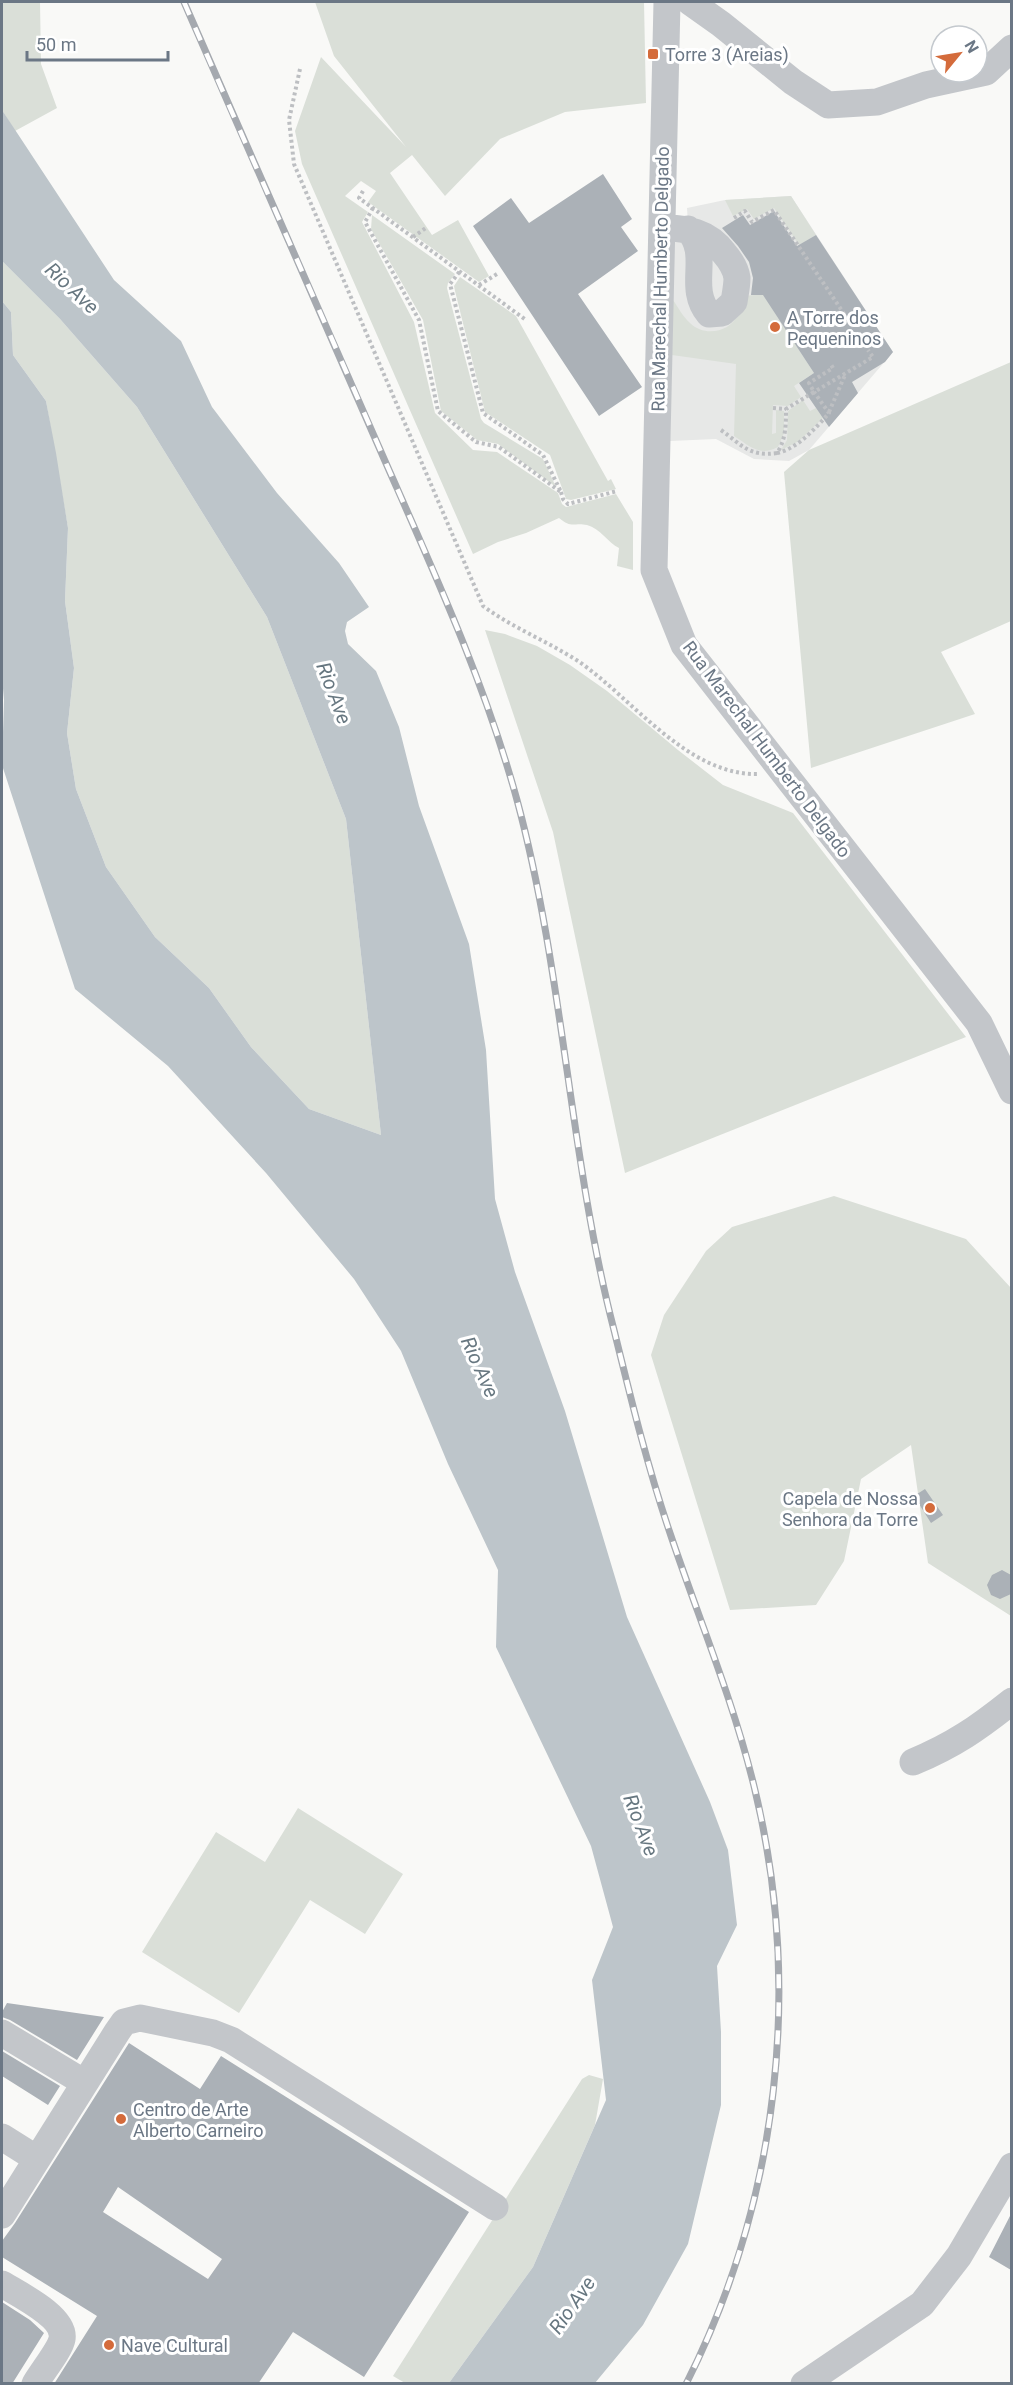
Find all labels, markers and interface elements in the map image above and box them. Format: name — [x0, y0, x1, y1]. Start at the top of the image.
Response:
scale bar — [27, 24, 168, 62]
north arrow — [929, 24, 989, 84]
text: 50 m — [36, 34, 76, 55]
text: N — [961, 37, 983, 56]
place label: Torre 3 (Areias) — [665, 44, 789, 66]
marker: Torre 3 (Areias) — [646, 47, 660, 61]
street label: Rua Marechal Humberto Delgado — [647, 146, 673, 412]
water label: Rio Ave — [40, 257, 104, 319]
place label: A Torre dos Pequeninos — [787, 307, 881, 349]
marker: A Torre dos Pequeninos — [768, 320, 782, 334]
street label: Rua Marechal Humberto Delgado — [679, 637, 855, 861]
water label: Rio Ave — [311, 659, 357, 727]
water label: Rio Ave — [456, 1333, 504, 1401]
place label: Capela de Nossa Senhora da Torre — [782, 1488, 918, 1530]
marker: Capela de Nossa Senhora da Torre — [923, 1501, 937, 1515]
water label: Rio Ave — [618, 1791, 664, 1859]
place label: Centro de Arte Alberto Carneiro — [133, 2099, 263, 2141]
marker: Centro de Arte Alberto Carneiro — [114, 2112, 128, 2126]
water label: Rio Ave — [544, 2272, 600, 2338]
place label: Nave Cultural — [121, 2335, 228, 2356]
marker: Nave Cultural — [102, 2338, 116, 2352]

